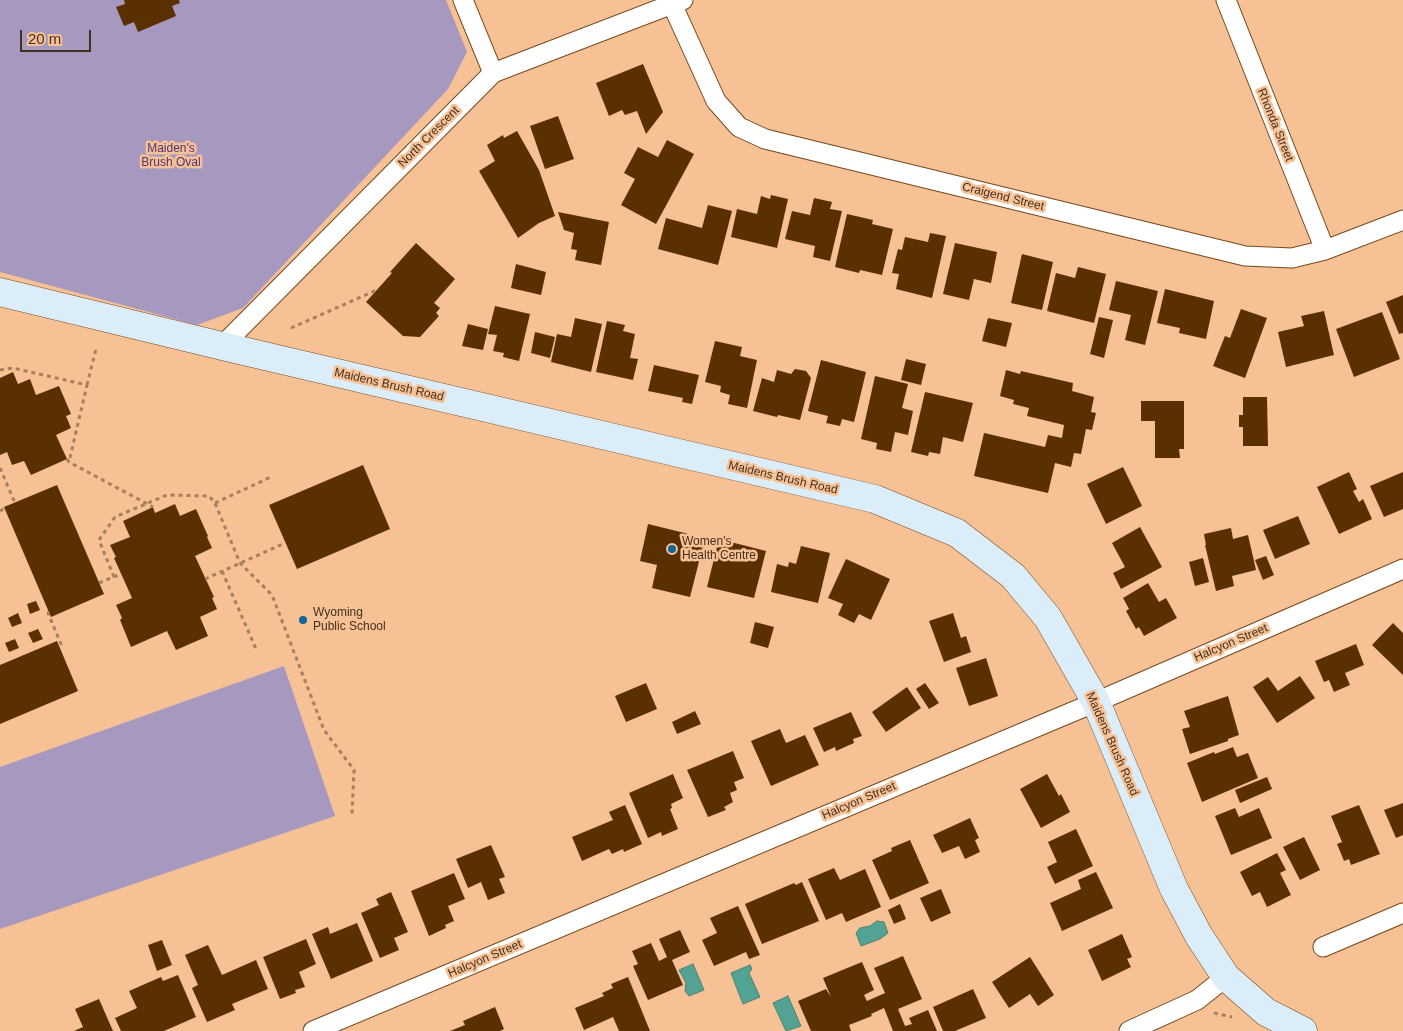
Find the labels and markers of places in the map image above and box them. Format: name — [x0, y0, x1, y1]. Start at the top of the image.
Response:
place label: Women's Health Centre — [682, 535, 756, 563]
marker: Women's Health Centre — [666, 543, 678, 555]
place label: Wyoming Public School — [313, 606, 386, 634]
marker: Wyoming Public School — [297, 614, 309, 626]

